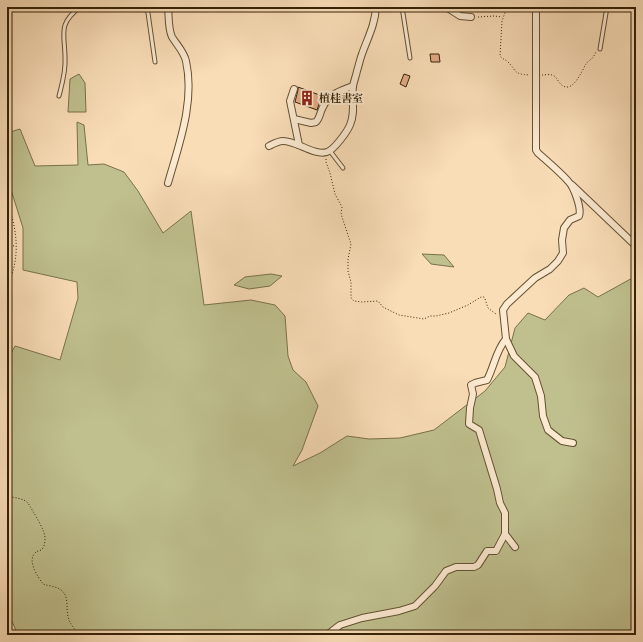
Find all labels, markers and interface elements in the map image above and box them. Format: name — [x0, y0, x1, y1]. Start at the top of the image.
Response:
building icon: 植桂書室 — [298, 89, 316, 107]
place label: 植桂書室 — [319, 91, 363, 105]

